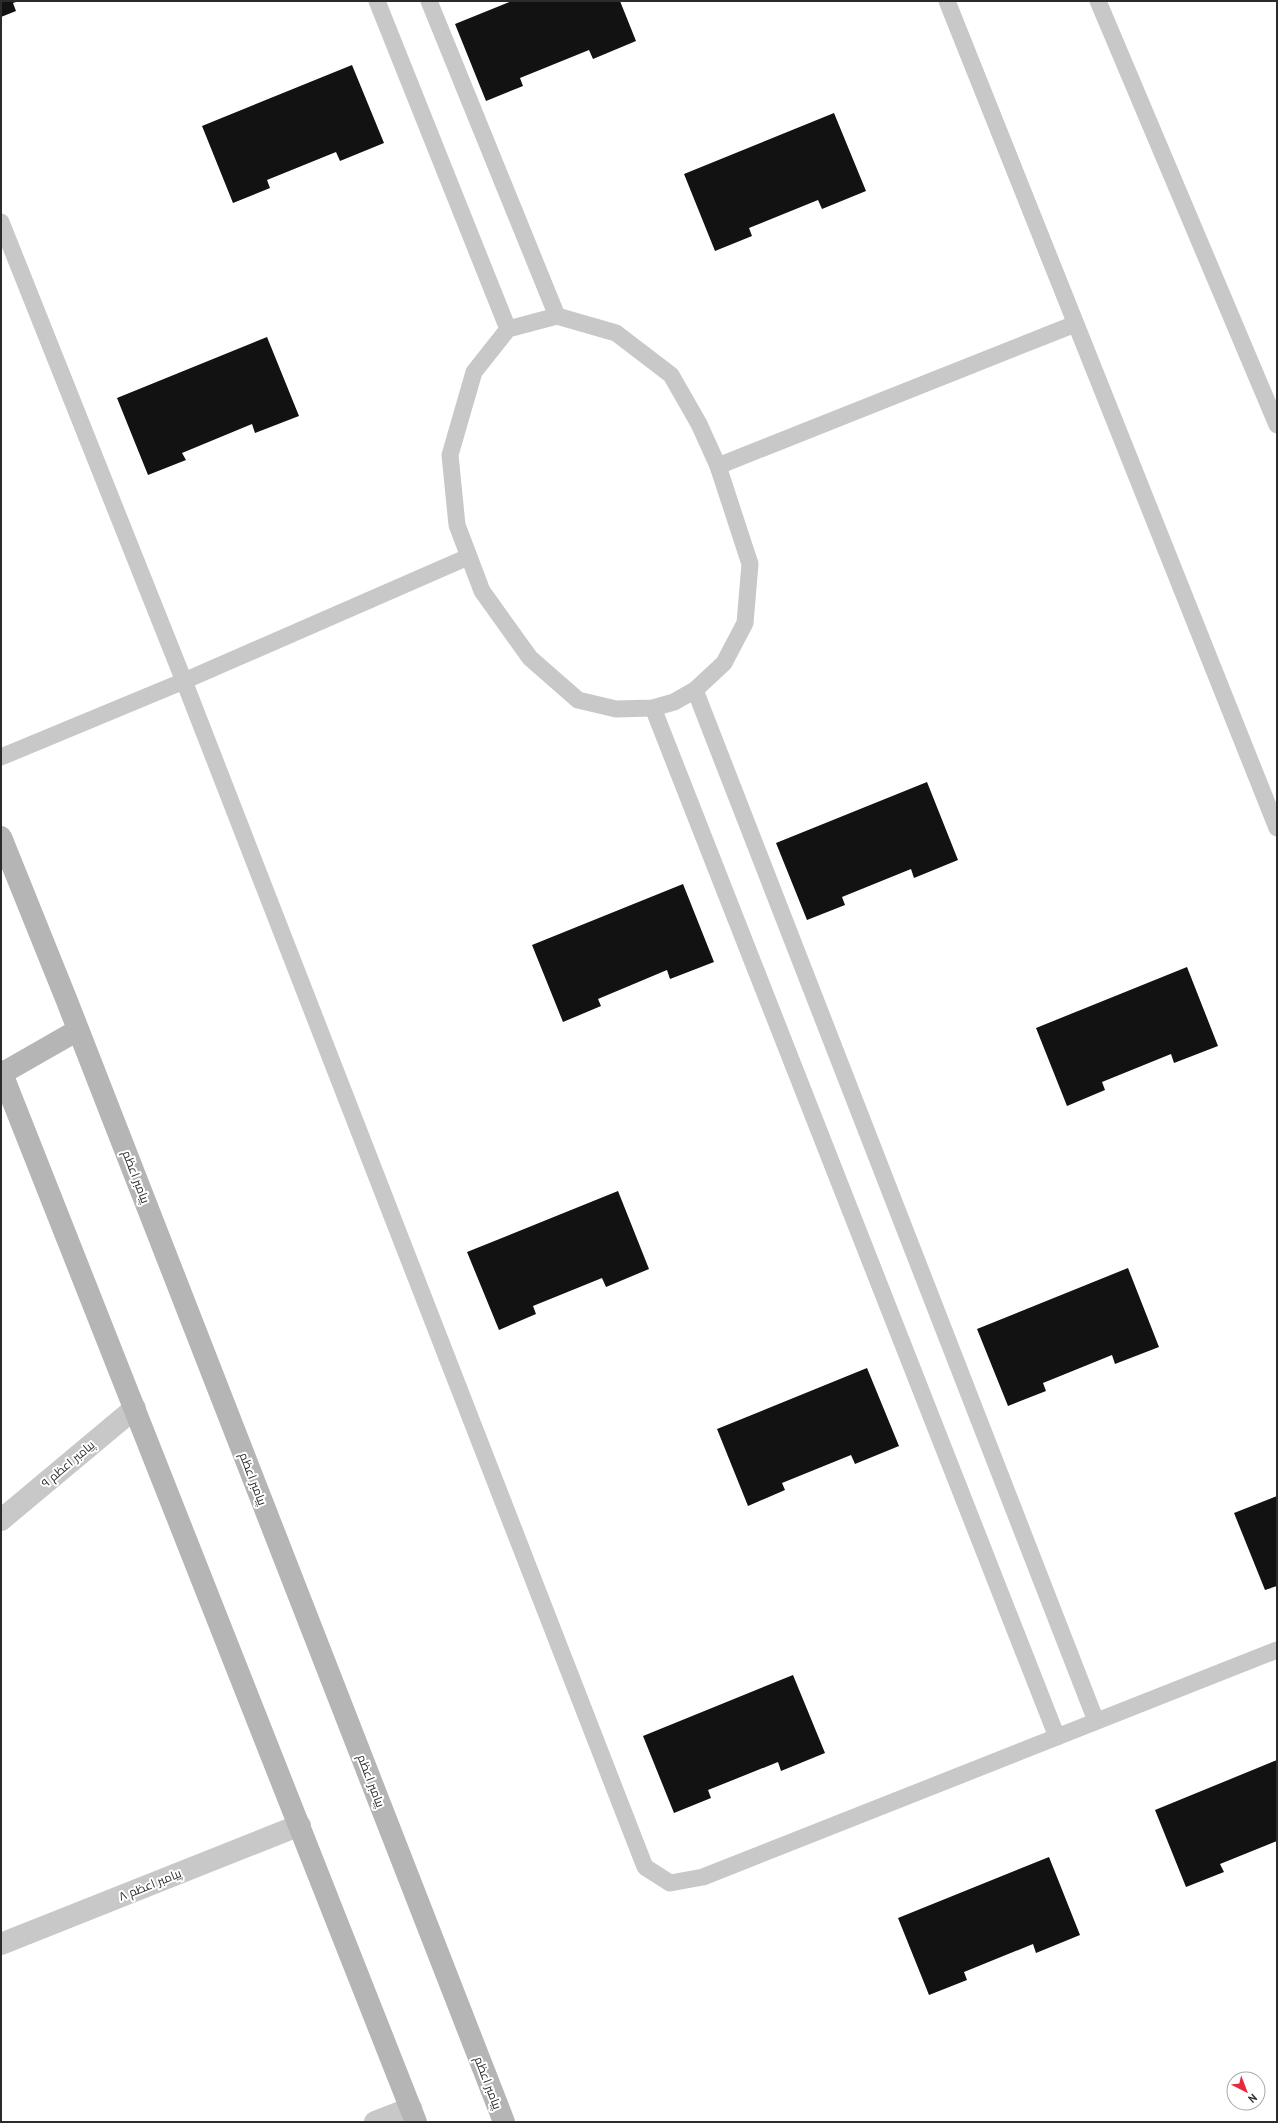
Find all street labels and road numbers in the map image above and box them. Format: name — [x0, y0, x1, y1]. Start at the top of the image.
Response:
street label: پیامبر اعظم — [118, 1148, 154, 1207]
street label: پیامبر اعظم ۹ — [38, 1436, 99, 1492]
street label: پیامبر اعظم — [235, 1450, 271, 1509]
street label: پیامبر اعظم — [353, 1752, 389, 1811]
street label: پیامبر اعظم ۸ — [116, 1865, 185, 1906]
street label: پیامبر اعظم — [470, 2054, 506, 2113]

